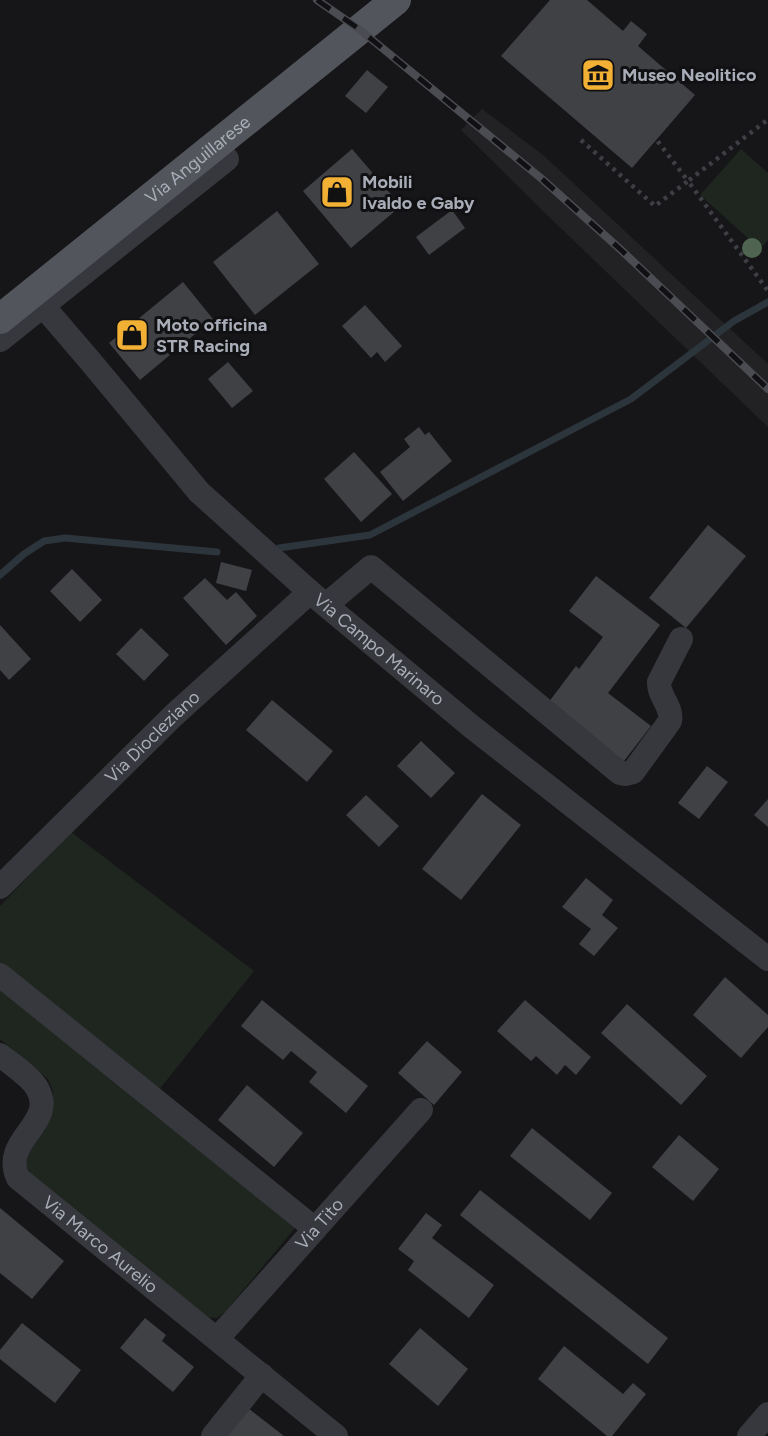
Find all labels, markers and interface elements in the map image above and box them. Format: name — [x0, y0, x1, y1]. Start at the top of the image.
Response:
museum icon: Museo Neolitico — [579, 56, 617, 94]
place label: Museo Neolitico — [622, 64, 756, 86]
street label: Via Anguillarese — [141, 111, 255, 209]
place label: Mobili Ivaldo e Gaby — [362, 171, 475, 214]
shop icon: Mobili Ivaldo e Gaby — [318, 173, 356, 211]
place label: Moto officina STR Racing — [156, 314, 267, 357]
shop icon: Moto officina STR Racing — [113, 316, 151, 354]
street label: Via Campo Marinaro — [309, 589, 449, 710]
street label: Via Diocleziano — [101, 686, 204, 788]
street label: Via Marco Aurelio — [38, 1191, 162, 1298]
street label: Via Tito — [291, 1194, 348, 1254]

